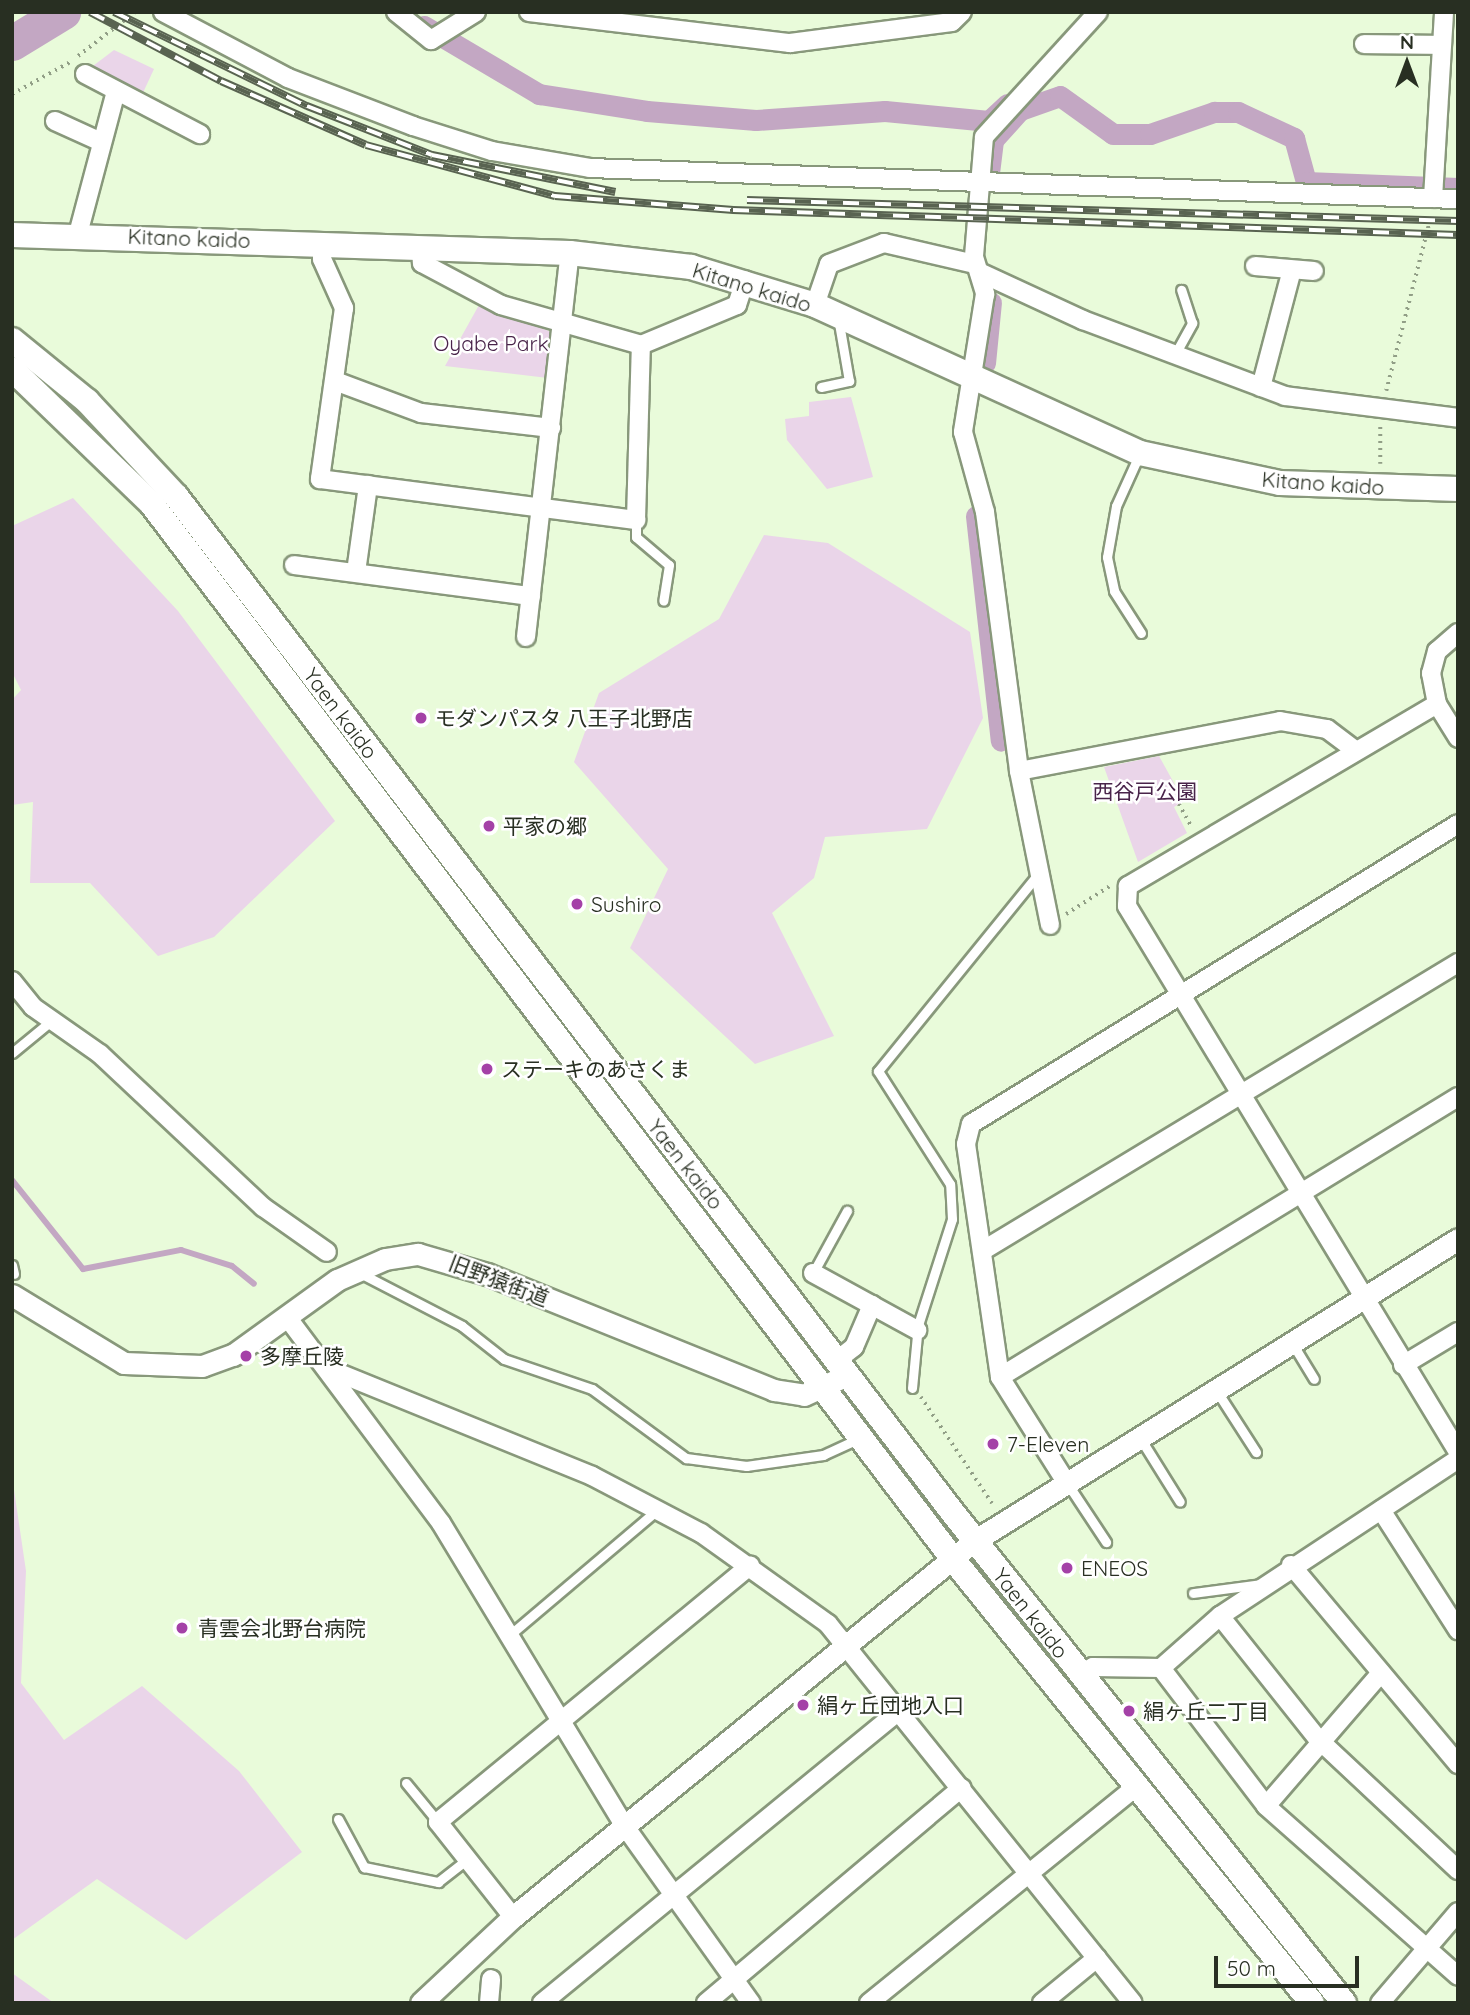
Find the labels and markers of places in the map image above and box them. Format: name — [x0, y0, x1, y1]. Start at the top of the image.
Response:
place label: モダンパスタ 八王子北野店 — [435, 705, 693, 731]
marker: モダンパスタ 八王子北野店 — [413, 710, 429, 726]
place label: 平家の郷 — [503, 813, 587, 839]
marker: 平家の郷 — [481, 818, 497, 834]
place label: Sushiro — [591, 891, 661, 917]
marker: Sushiro — [569, 896, 585, 912]
place label: ステーキのあさくま — [501, 1056, 690, 1082]
marker: ステーキのあさくま — [479, 1061, 495, 1077]
place label: 多摩丘陵 — [260, 1343, 344, 1369]
marker: 多摩丘陵 — [238, 1348, 254, 1364]
place label: 7-Eleven — [1007, 1431, 1089, 1457]
marker: 7-Eleven — [985, 1436, 1001, 1452]
place label: ENEOS — [1081, 1555, 1148, 1581]
marker: ENEOS — [1059, 1560, 1075, 1576]
place label: 青雲会北野台病院 — [198, 1615, 366, 1641]
marker: 青雲会北野台病院 — [172, 1618, 192, 1638]
place label: 絹ヶ丘団地入口 — [817, 1692, 964, 1718]
marker: 絹ヶ丘団地入口 — [795, 1697, 811, 1713]
place label: 絹ヶ丘二丁目 — [1143, 1698, 1269, 1724]
marker: 絹ヶ丘二丁目 — [1121, 1703, 1137, 1719]

